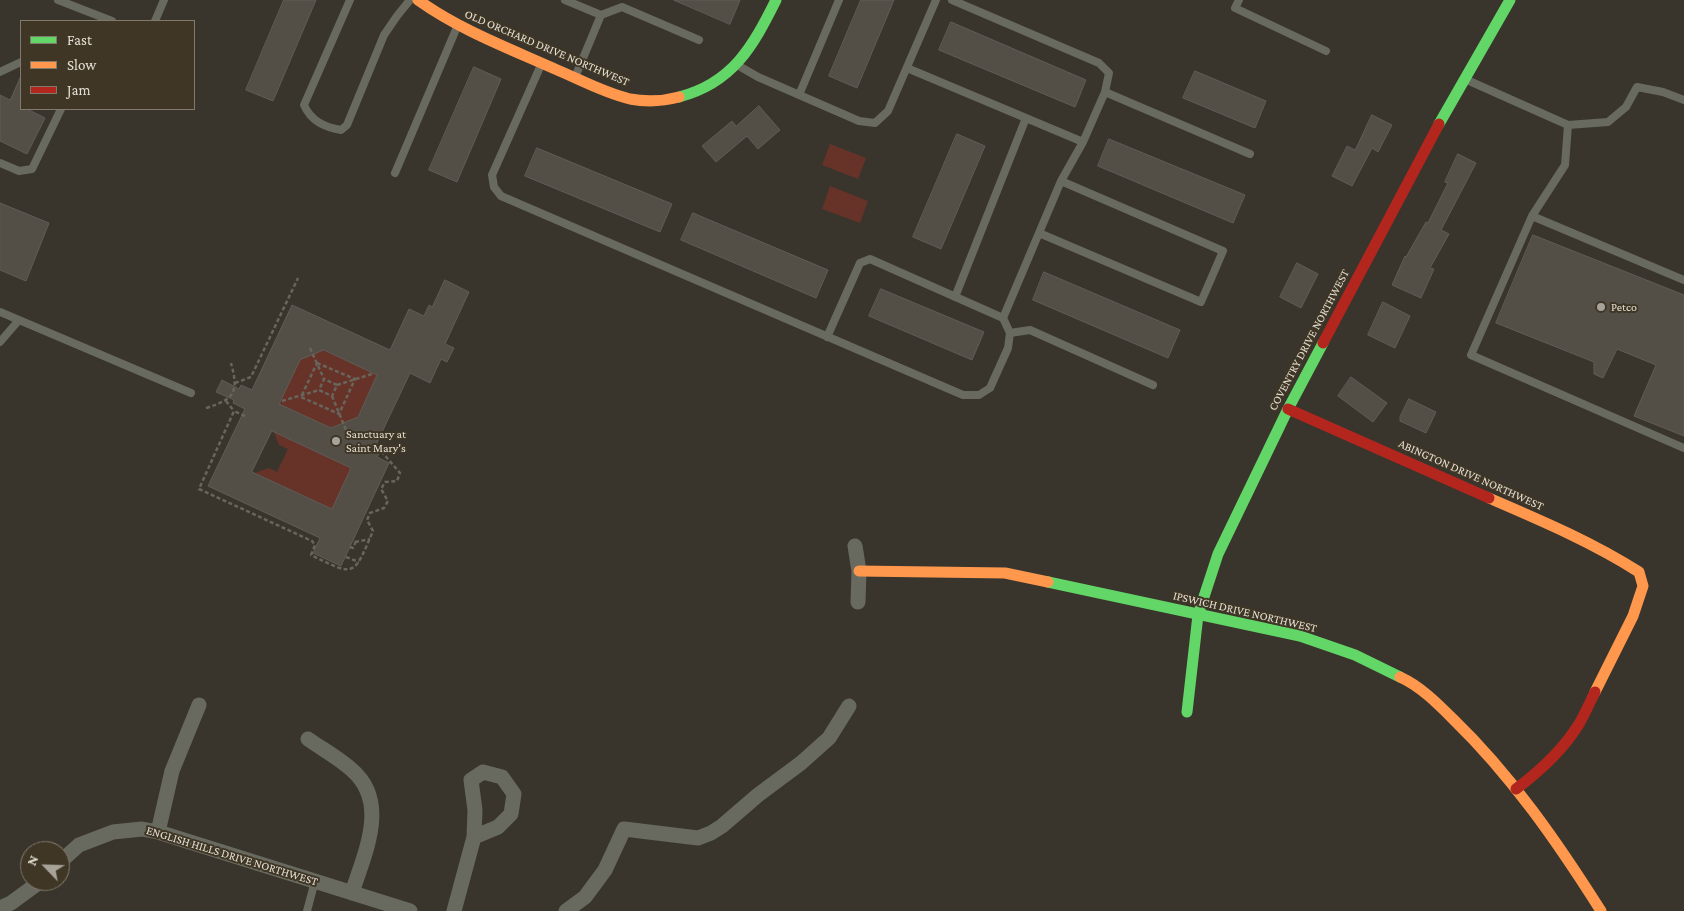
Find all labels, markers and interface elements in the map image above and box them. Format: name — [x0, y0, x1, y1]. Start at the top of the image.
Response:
street label: OLD ORCHARD DRIVE NORTHWEST — [462, 7, 632, 89]
legend — [20, 20, 195, 110]
text: Fast — [67, 32, 92, 48]
text: Slow — [67, 57, 96, 73]
text: Jam — [67, 82, 90, 98]
street label: COVENTRY DRIVE NORTHWEST — [1266, 267, 1352, 413]
place label: Petco — [1611, 300, 1637, 314]
marker: Petco — [1595, 301, 1607, 313]
place label: Sanctuary at Saint Mary's — [346, 427, 406, 455]
marker: Sanctuary at Saint Mary's — [330, 435, 342, 447]
street label: ABINGTON DRIVE NORTHWEST — [1396, 436, 1546, 514]
street label: IPSWICH DRIVE NORTHWEST — [1172, 588, 1318, 636]
street label: ENGLISH HILLS DRIVE NORTHWEST — [144, 823, 320, 889]
north arrow — [20, 841, 70, 891]
text: N — [23, 853, 41, 868]

